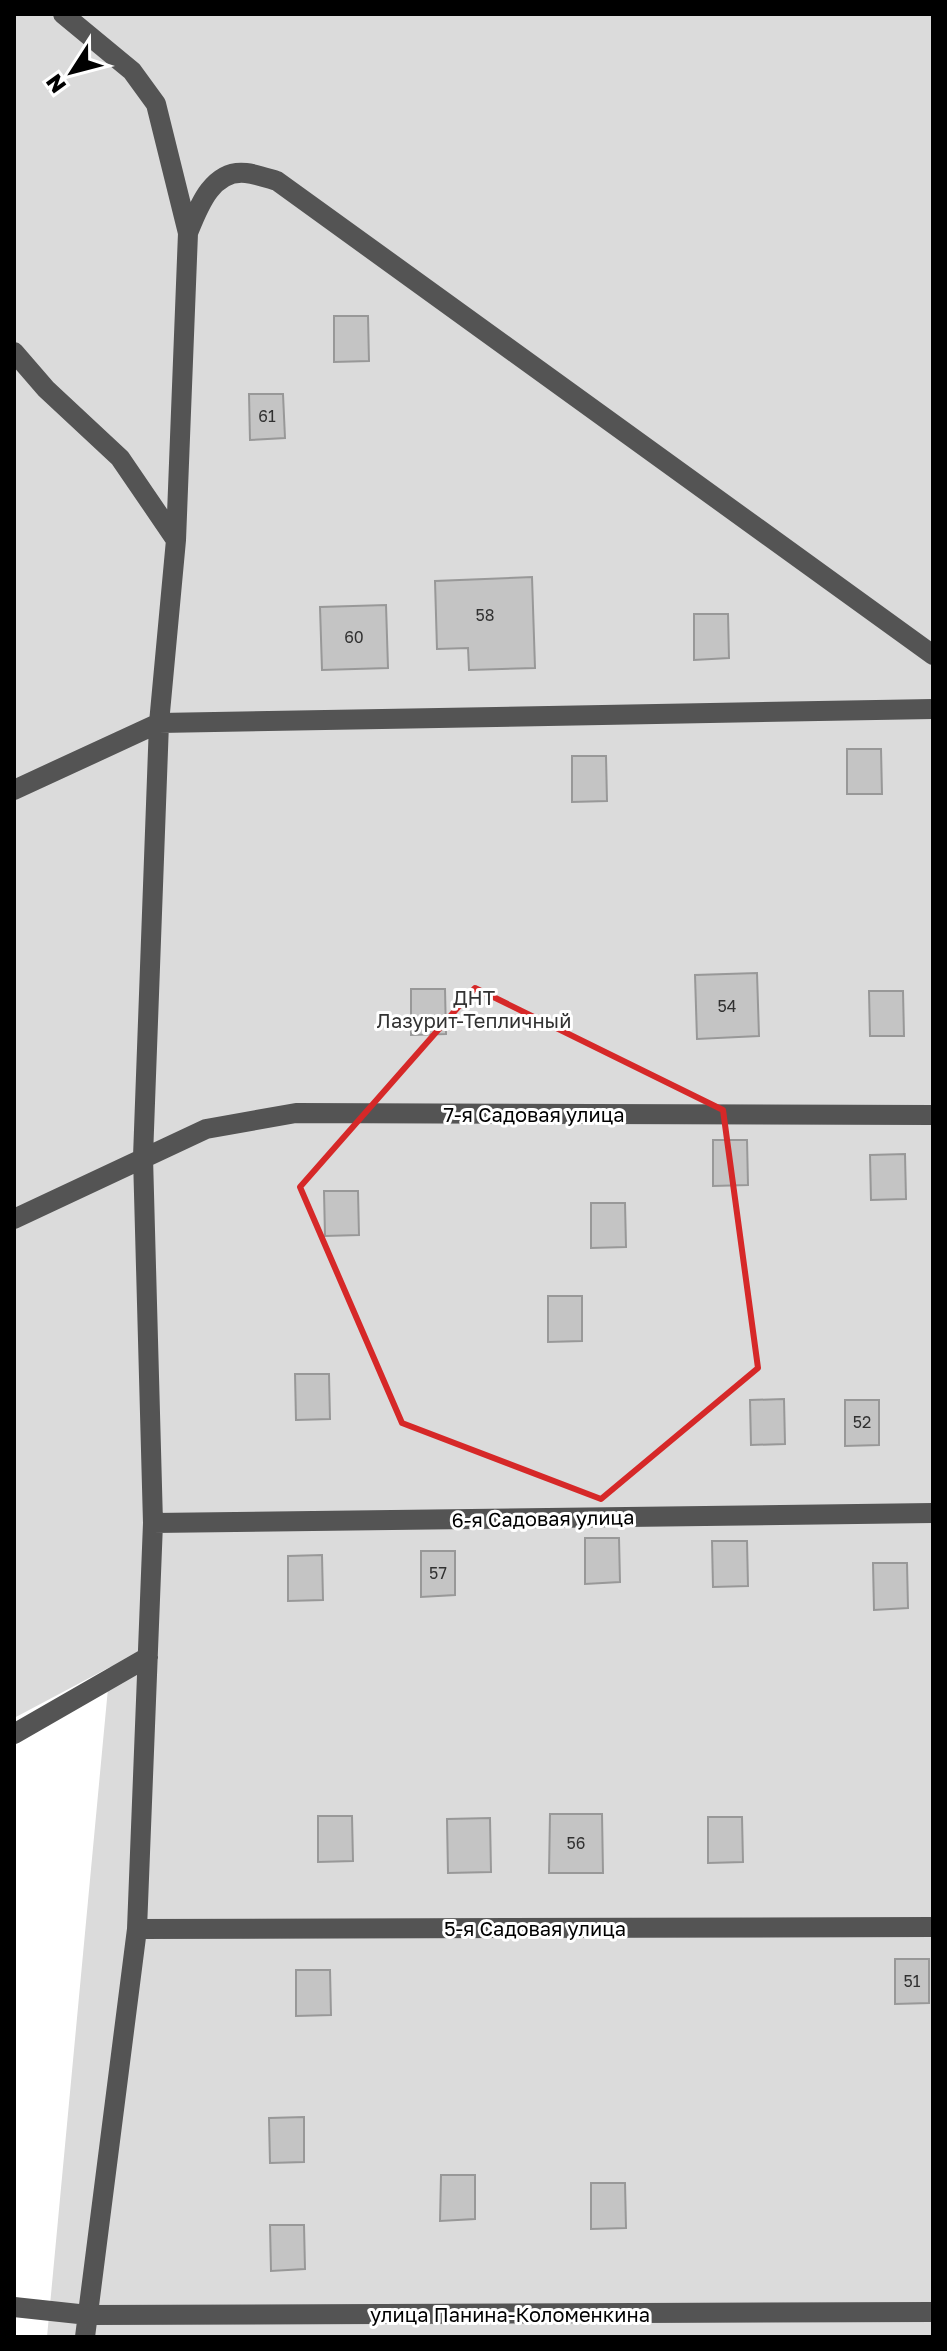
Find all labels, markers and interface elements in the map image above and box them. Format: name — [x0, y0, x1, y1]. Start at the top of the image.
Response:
north arrow — [32, 32, 112, 112]
text: N — [40, 69, 71, 99]
house number: 61 — [258, 406, 276, 426]
house number: 58 — [475, 605, 495, 625]
house number: 60 — [344, 627, 364, 647]
park label: ДНТ Лазурит-Тепличный — [377, 985, 571, 1032]
house number: 54 — [717, 996, 737, 1016]
street label: 7-я Садовая улица — [443, 1102, 625, 1126]
house number: 52 — [853, 1412, 871, 1432]
street label: 6-я Садовая улица — [451, 1504, 635, 1532]
house number: 57 — [429, 1563, 447, 1583]
house number: 56 — [567, 1833, 585, 1853]
street label: 5-я Садовая улица — [444, 1916, 626, 1940]
house number: 51 — [903, 1971, 921, 1991]
street label: улица Панина-Коломенкина — [370, 2302, 650, 2326]

